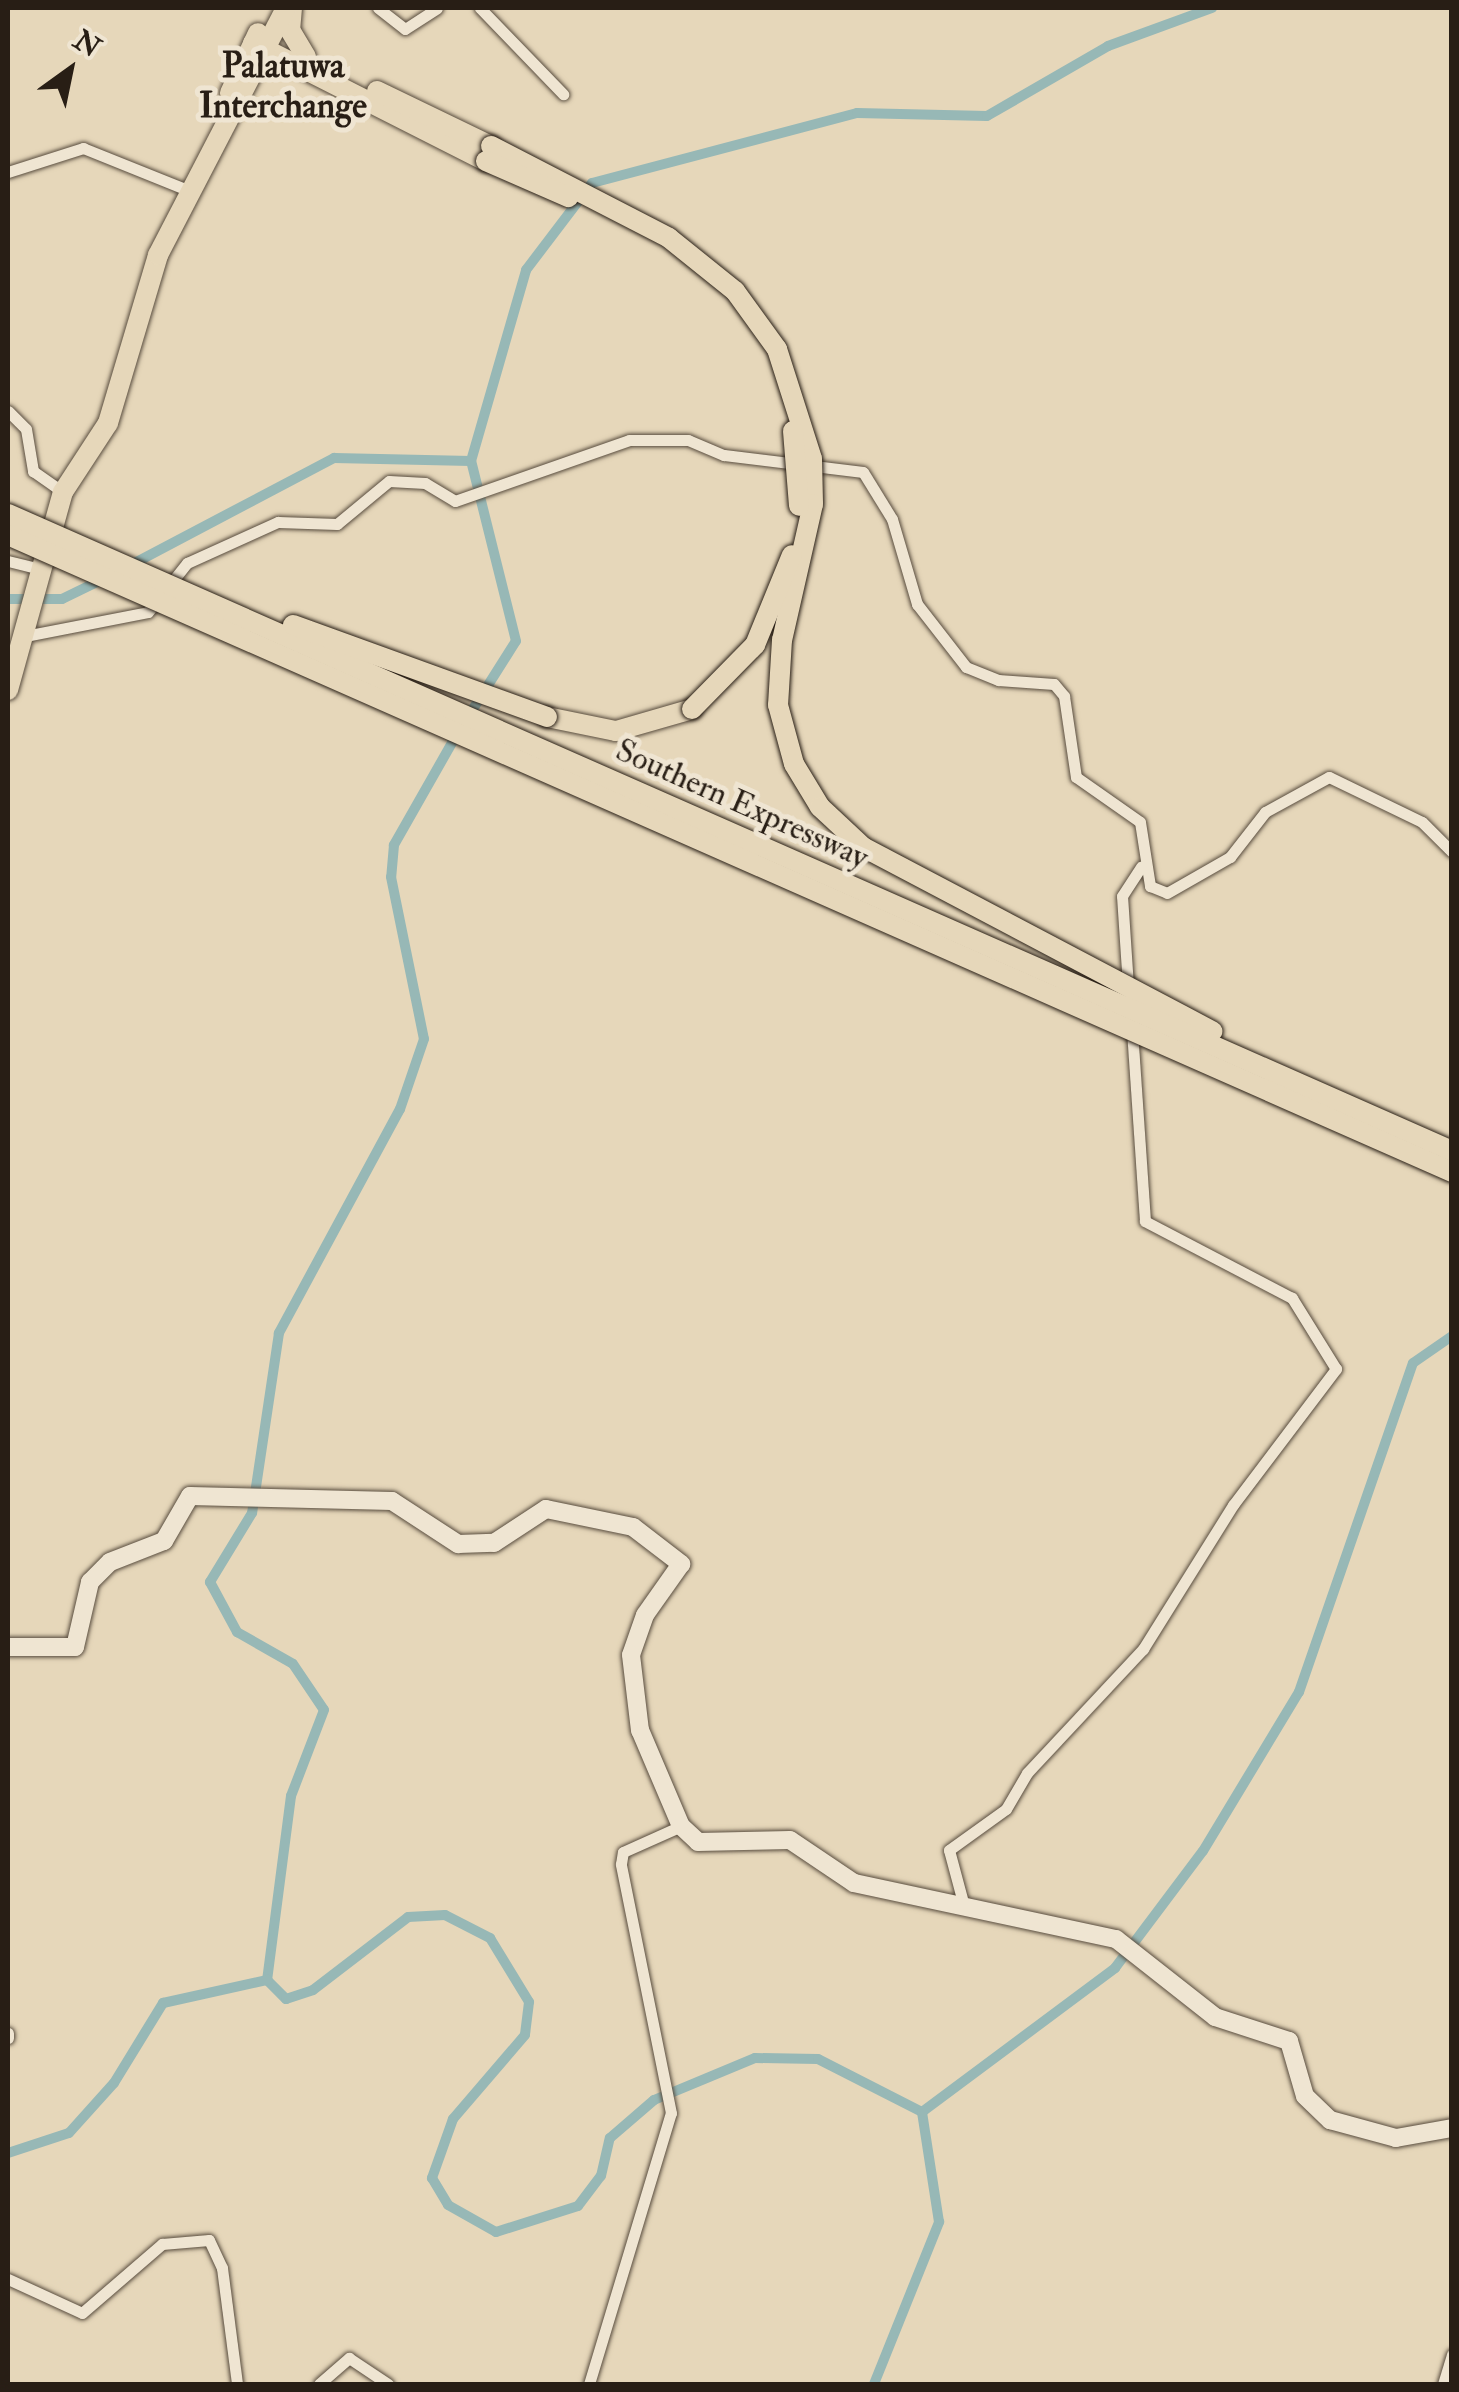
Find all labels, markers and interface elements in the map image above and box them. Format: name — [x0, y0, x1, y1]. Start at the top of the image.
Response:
north arrow — [20, 20, 120, 120]
text: N — [67, 23, 107, 66]
district label: Palatuwa Interchange — [199, 45, 367, 127]
street label: Southern Expressway — [610, 731, 874, 877]

